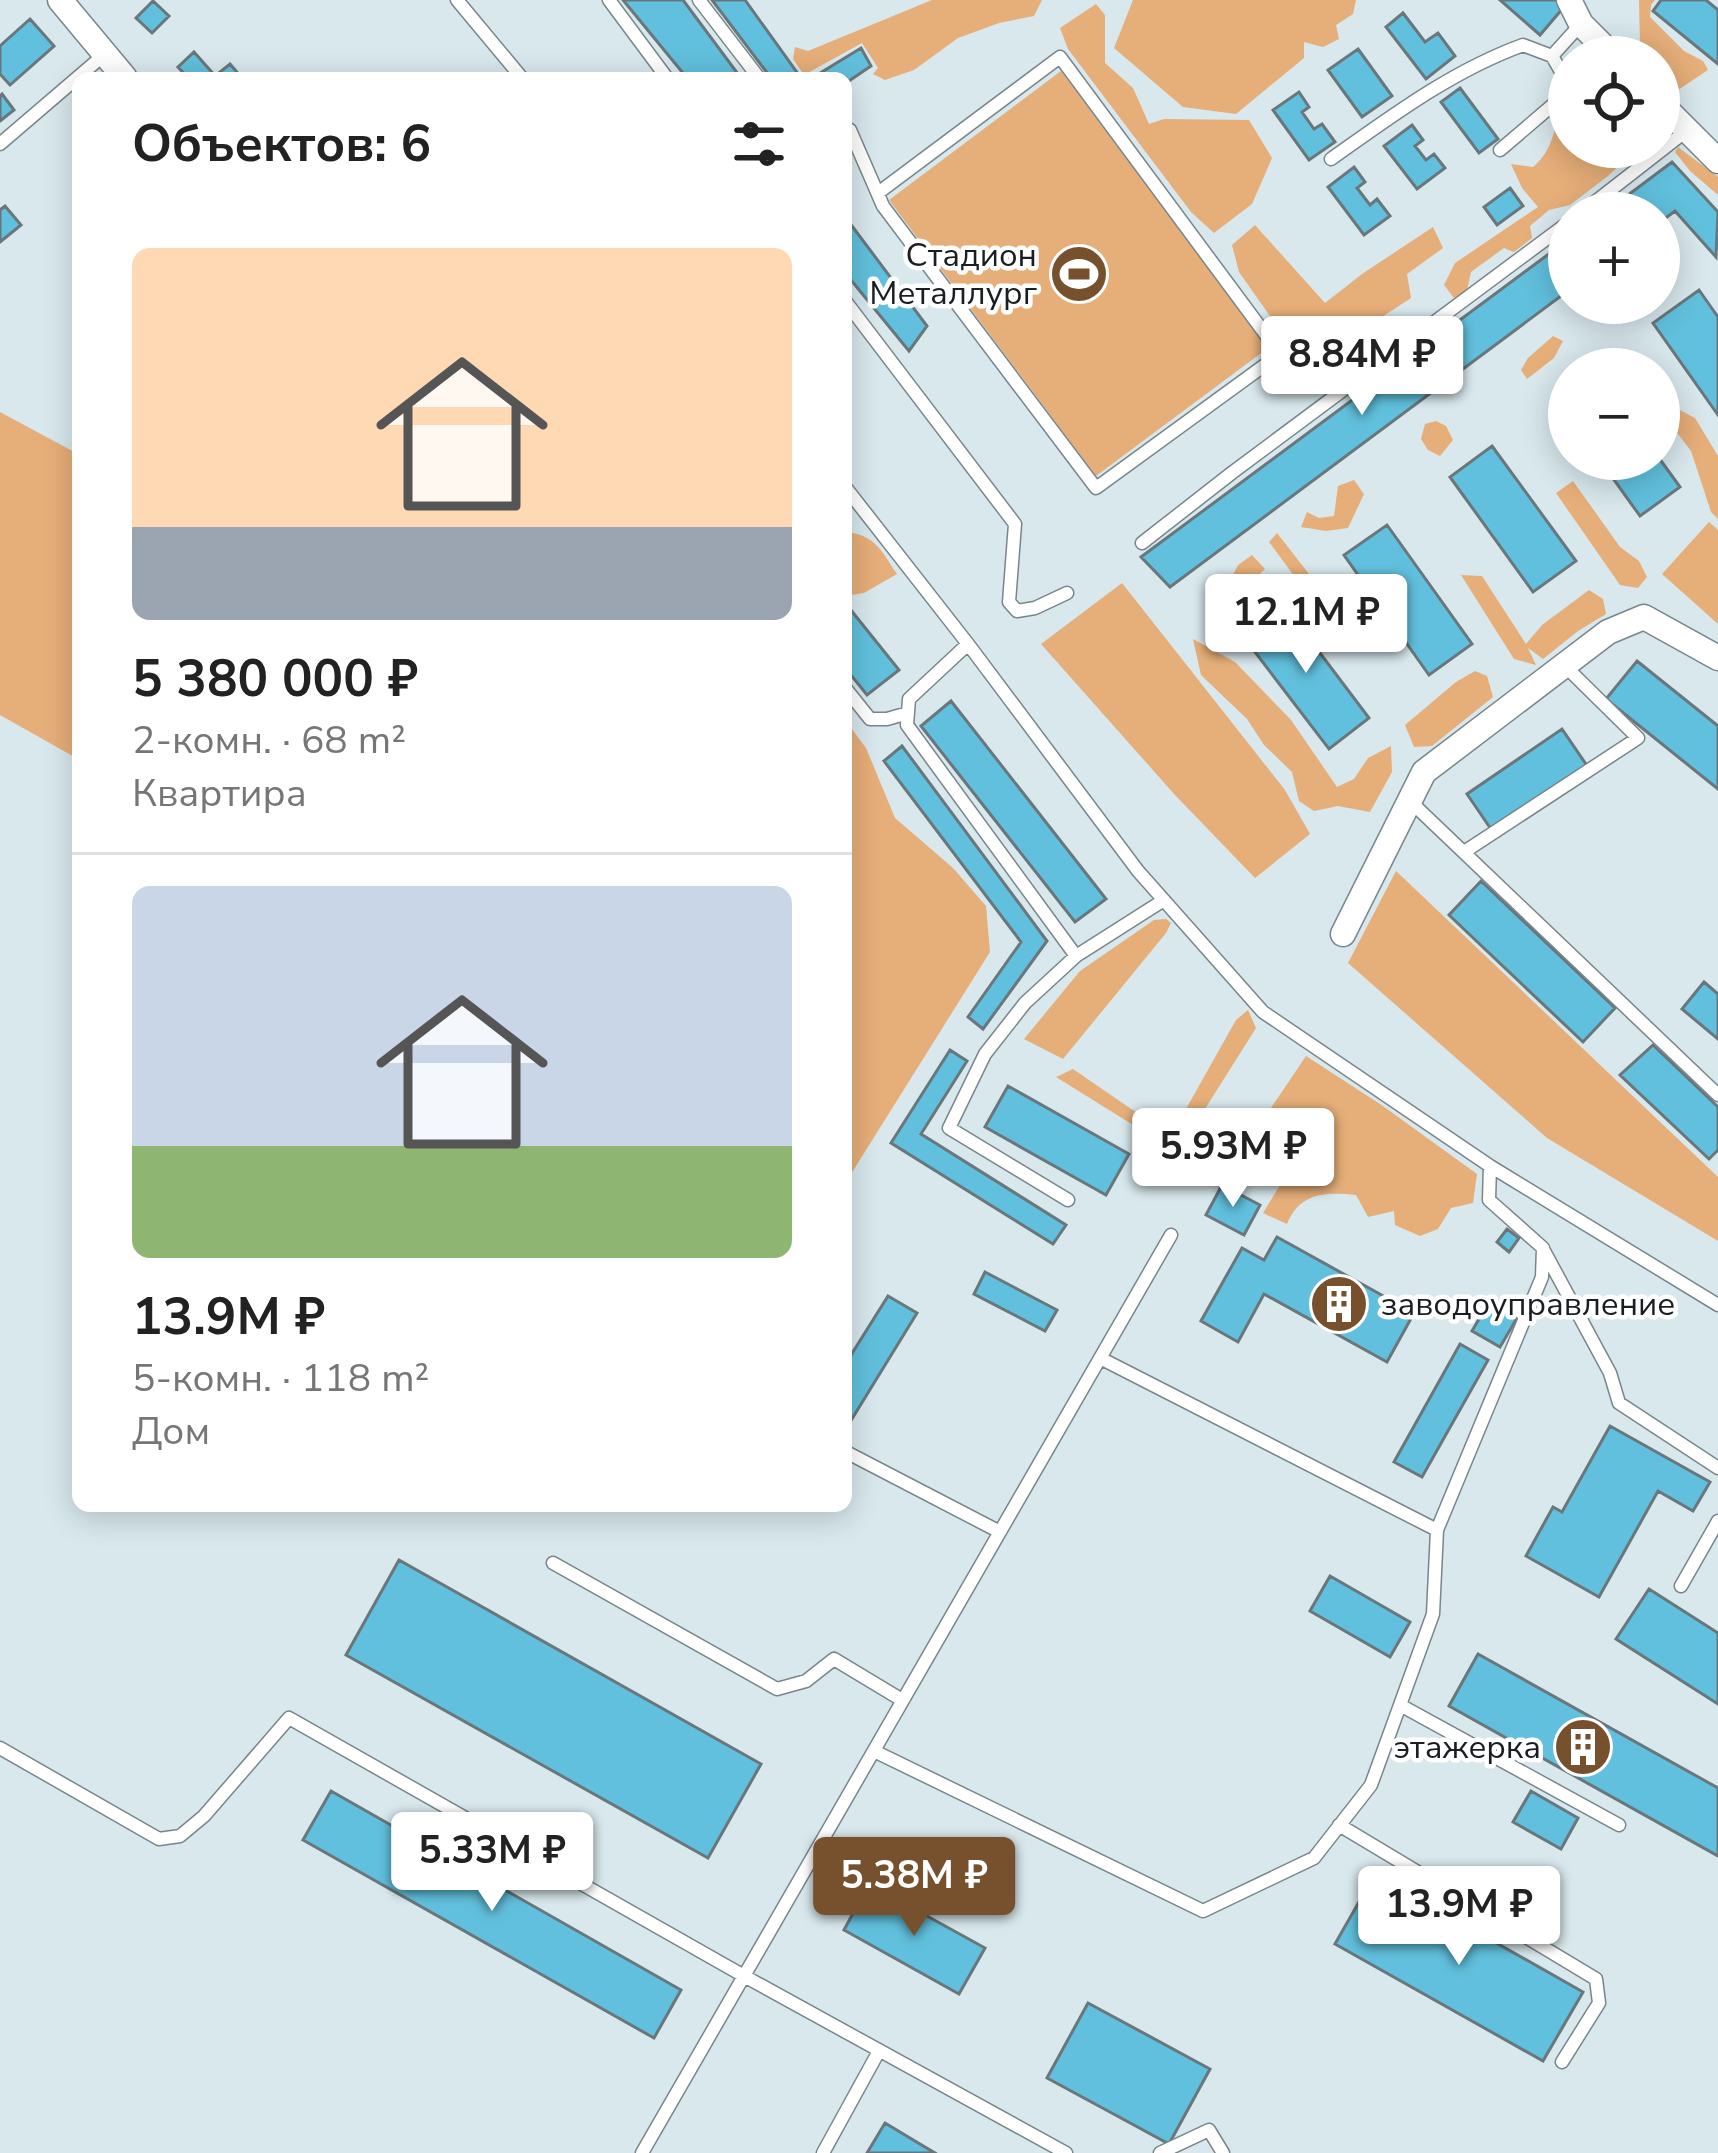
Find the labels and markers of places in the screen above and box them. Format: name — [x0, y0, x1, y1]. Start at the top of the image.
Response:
place label: Стадион Металлург — [869, 233, 1037, 316]
sports icon: Стадион Металлург — [1048, 243, 1110, 305]
pin: 8.84M ₽ — [1251, 316, 1473, 418]
pin: 12.1M ₽ — [1195, 574, 1417, 676]
pin: 5.93M ₽ — [1122, 1108, 1344, 1210]
building icon: заводоуправление — [1308, 1273, 1370, 1335]
place label: заводоуправление — [1381, 1282, 1675, 1327]
building icon: этажерка — [1552, 1716, 1614, 1778]
place label: этажерка — [1394, 1725, 1541, 1770]
pin: 5.33M ₽ — [381, 1812, 603, 1914]
pin: 5.38M ₽ — [803, 1837, 1025, 1939]
pin: 13.9M ₽ — [1348, 1866, 1570, 1968]

